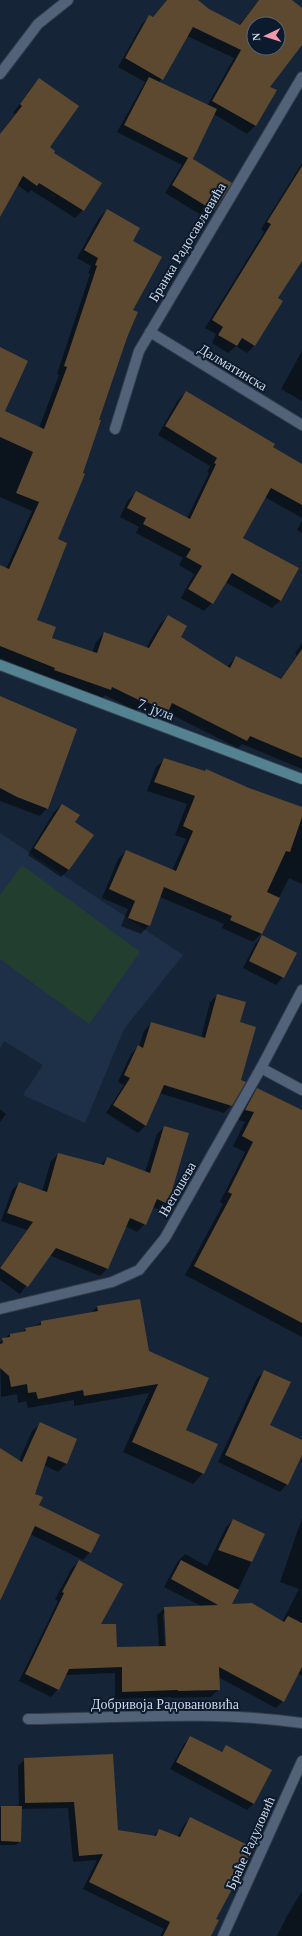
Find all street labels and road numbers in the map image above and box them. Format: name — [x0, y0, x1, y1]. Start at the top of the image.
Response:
street label: Бранка Радосављевића — [146, 179, 229, 305]
street label: Далматинска — [196, 341, 271, 394]
street label: 7. јула — [136, 696, 177, 723]
street label: Његошева — [156, 1159, 199, 1219]
street label: Добривоја Радовановића — [91, 1697, 240, 1712]
street label: Браће Радуловић — [223, 1794, 278, 1892]

